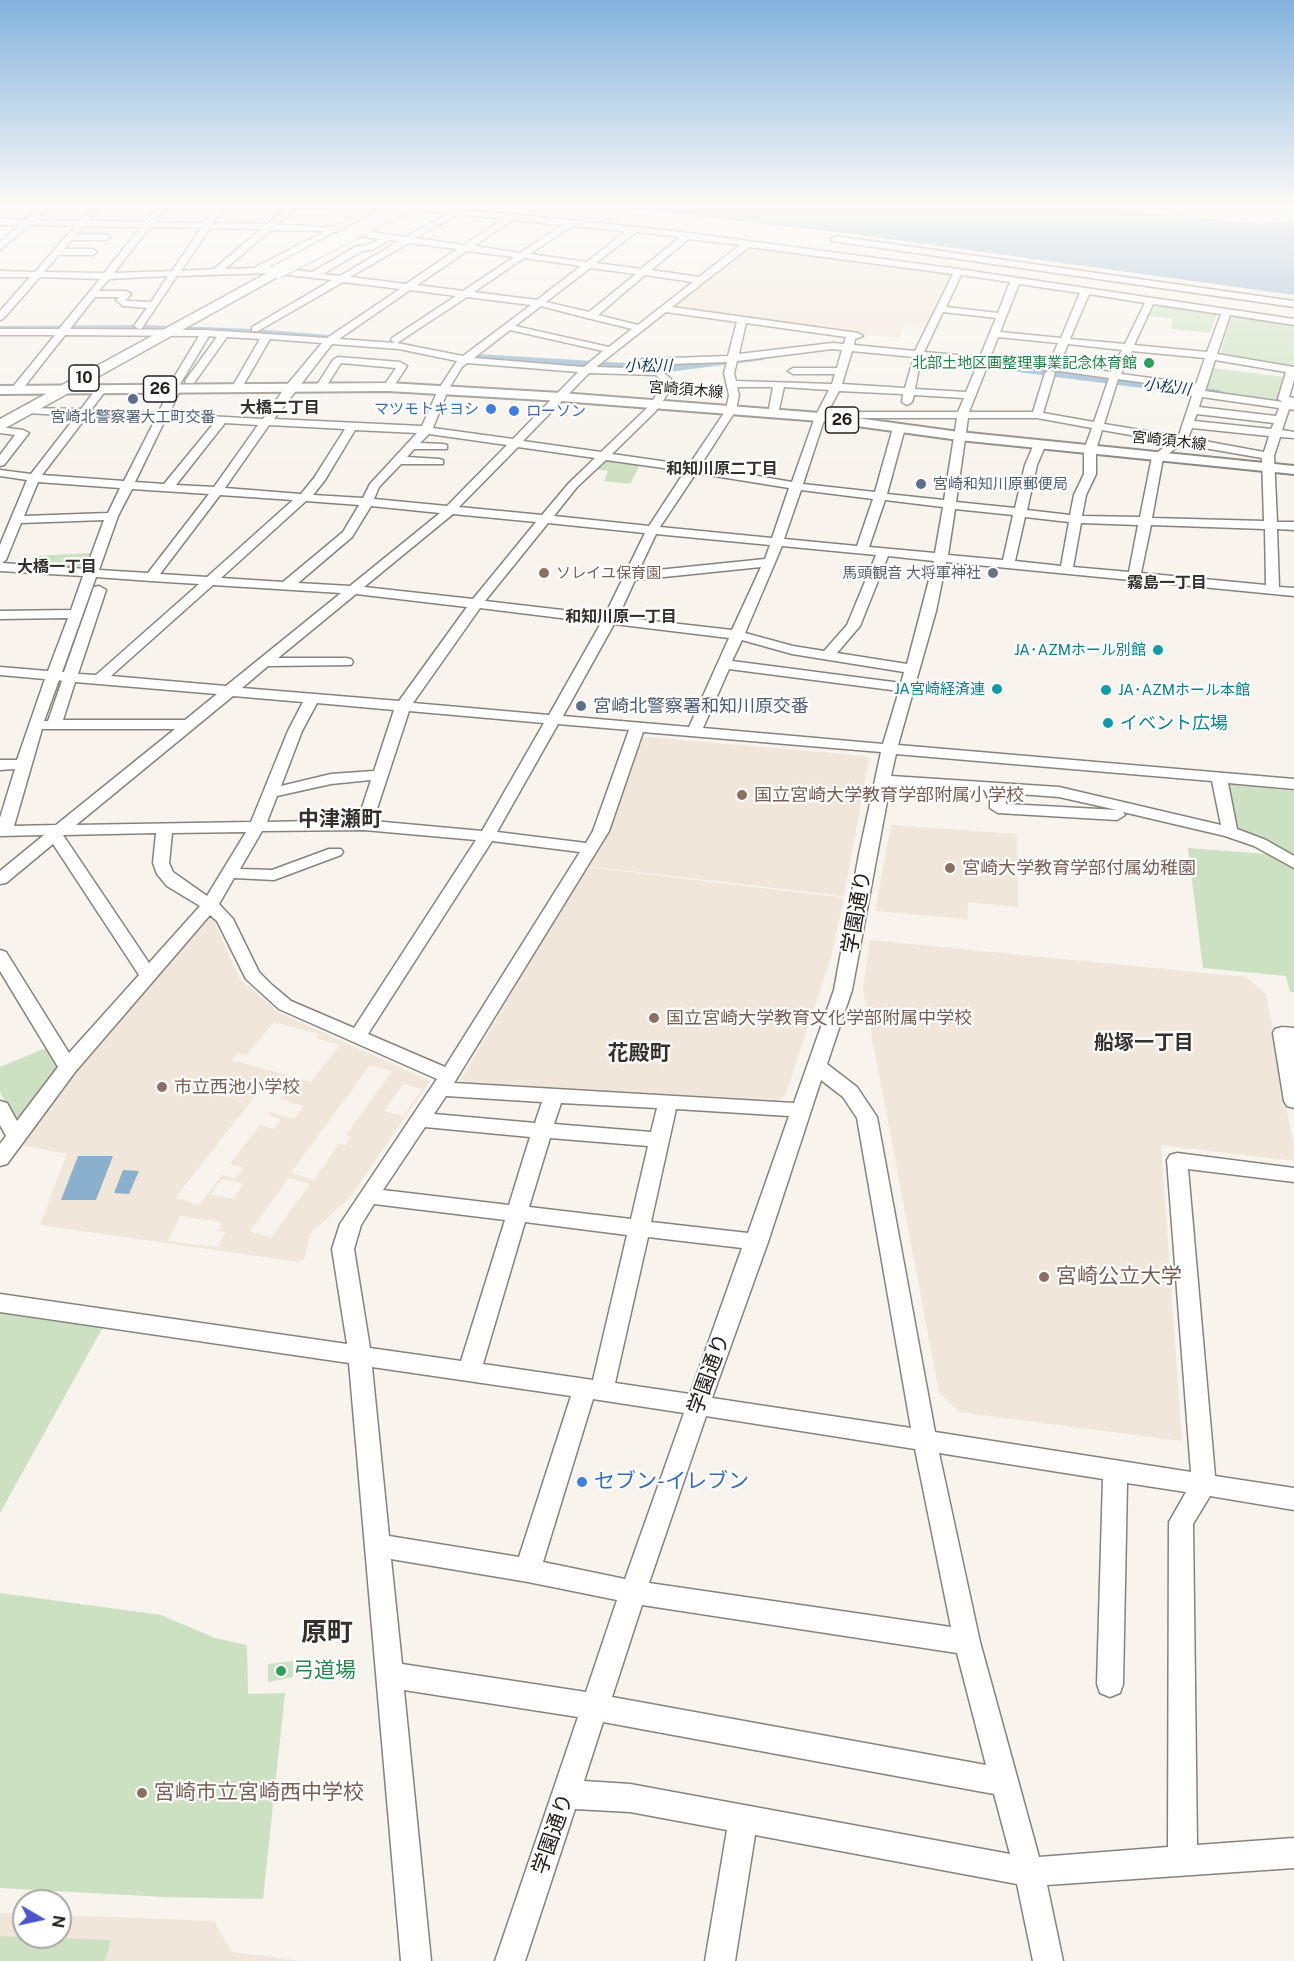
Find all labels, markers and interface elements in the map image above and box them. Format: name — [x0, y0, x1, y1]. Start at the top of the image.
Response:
place label: 北部土地区画整理事業記念体育館 — [912, 354, 1137, 372]
water label: 小松川 — [624, 356, 672, 376]
marker: 北部土地区画整理事業記念体育館 — [1142, 356, 1156, 370]
road number: 10 — [69, 365, 99, 391]
water label: 小松川 — [1142, 375, 1192, 399]
road number: 26 — [144, 376, 176, 402]
street label: 宮崎須木線 — [648, 378, 724, 402]
marker: 宮崎北警察署大工町交番 — [126, 392, 140, 406]
district label: 大橋二丁目 — [240, 398, 320, 418]
place label: マツモトキヨシ — [374, 400, 479, 418]
marker: マツモトキヨシ — [484, 402, 498, 416]
place label: ローソン — [526, 402, 586, 420]
marker: ローソン — [507, 404, 521, 418]
road number: 26 — [826, 407, 858, 433]
place label: 宮崎北警察署大工町交番 — [51, 408, 215, 426]
street label: 宮崎須木線 — [1131, 428, 1207, 454]
district label: 和知川原二丁目 — [666, 459, 778, 479]
place label: 宮崎和知川原郵便局 — [933, 475, 1068, 493]
marker: 宮崎和知川原郵便局 — [914, 477, 928, 491]
district label: 大橋一丁目 — [17, 557, 97, 577]
place label: ソレイユ保育園 — [556, 564, 661, 582]
place label: 馬頭観音 大将軍神社 — [842, 564, 981, 582]
marker: ソレイユ保育園 — [537, 566, 551, 580]
marker: 馬頭観音 大将軍神社 — [986, 566, 1000, 580]
district label: 霧島一丁目 — [1127, 573, 1207, 593]
district label: 和知川原一丁目 — [565, 607, 677, 627]
place label: JA･AZMホール別館 — [1014, 641, 1146, 659]
marker: JA･AZMホール別館 — [1151, 643, 1165, 657]
place label: JA宮崎経済連 — [894, 680, 985, 698]
place label: JA･AZMホール本館 — [1118, 681, 1250, 699]
marker: JA宮崎経済連 — [990, 682, 1004, 696]
marker: JA･AZMホール本館 — [1099, 683, 1113, 697]
place label: 宮崎北警察署和知川原交番 — [593, 695, 809, 717]
marker: 宮崎北警察署和知川原交番 — [574, 699, 588, 713]
place label: イベント広場 — [1120, 712, 1228, 734]
marker: イベント広場 — [1101, 716, 1115, 730]
place label: 国立宮崎大学教育学部附属小学校 — [754, 784, 1024, 806]
marker: 国立宮崎大学教育学部附属小学校 — [735, 788, 749, 802]
district label: 中津瀬町 — [298, 807, 382, 833]
place label: 宮崎大学教育学部付属幼稚園 — [962, 857, 1196, 879]
marker: 宮崎大学教育学部付属幼稚園 — [943, 861, 957, 875]
street label: 学園通り — [837, 868, 877, 956]
place label: 国立宮崎大学教育文化学部附属中学校 — [666, 1007, 972, 1029]
marker: 国立宮崎大学教育文化学部附属中学校 — [647, 1011, 661, 1025]
district label: 船塚一丁目 — [1094, 1031, 1194, 1055]
district label: 花殿町 — [608, 1041, 670, 1067]
place label: 市立西池小学校 — [174, 1076, 300, 1098]
marker: 市立西池小学校 — [155, 1080, 169, 1094]
place label: 宮崎公立大学 — [1056, 1264, 1182, 1290]
marker: 宮崎公立大学 — [1037, 1270, 1051, 1284]
street label: 学園通り — [683, 1330, 735, 1418]
place label: セブン-イレブン — [594, 1469, 749, 1495]
marker: セブン-イレブン — [575, 1475, 589, 1489]
district label: 原町 — [301, 1617, 353, 1649]
place label: 弓道場 — [293, 1658, 356, 1684]
marker: 弓道場 — [274, 1664, 288, 1678]
place label: 宮崎市立宮崎西中学校 — [154, 1780, 364, 1806]
marker: 宮崎市立宮崎西中学校 — [135, 1786, 149, 1800]
street label: 学園通り — [527, 1790, 579, 1878]
north arrow — [12, 1889, 72, 1949]
text: N — [48, 1914, 69, 1929]

